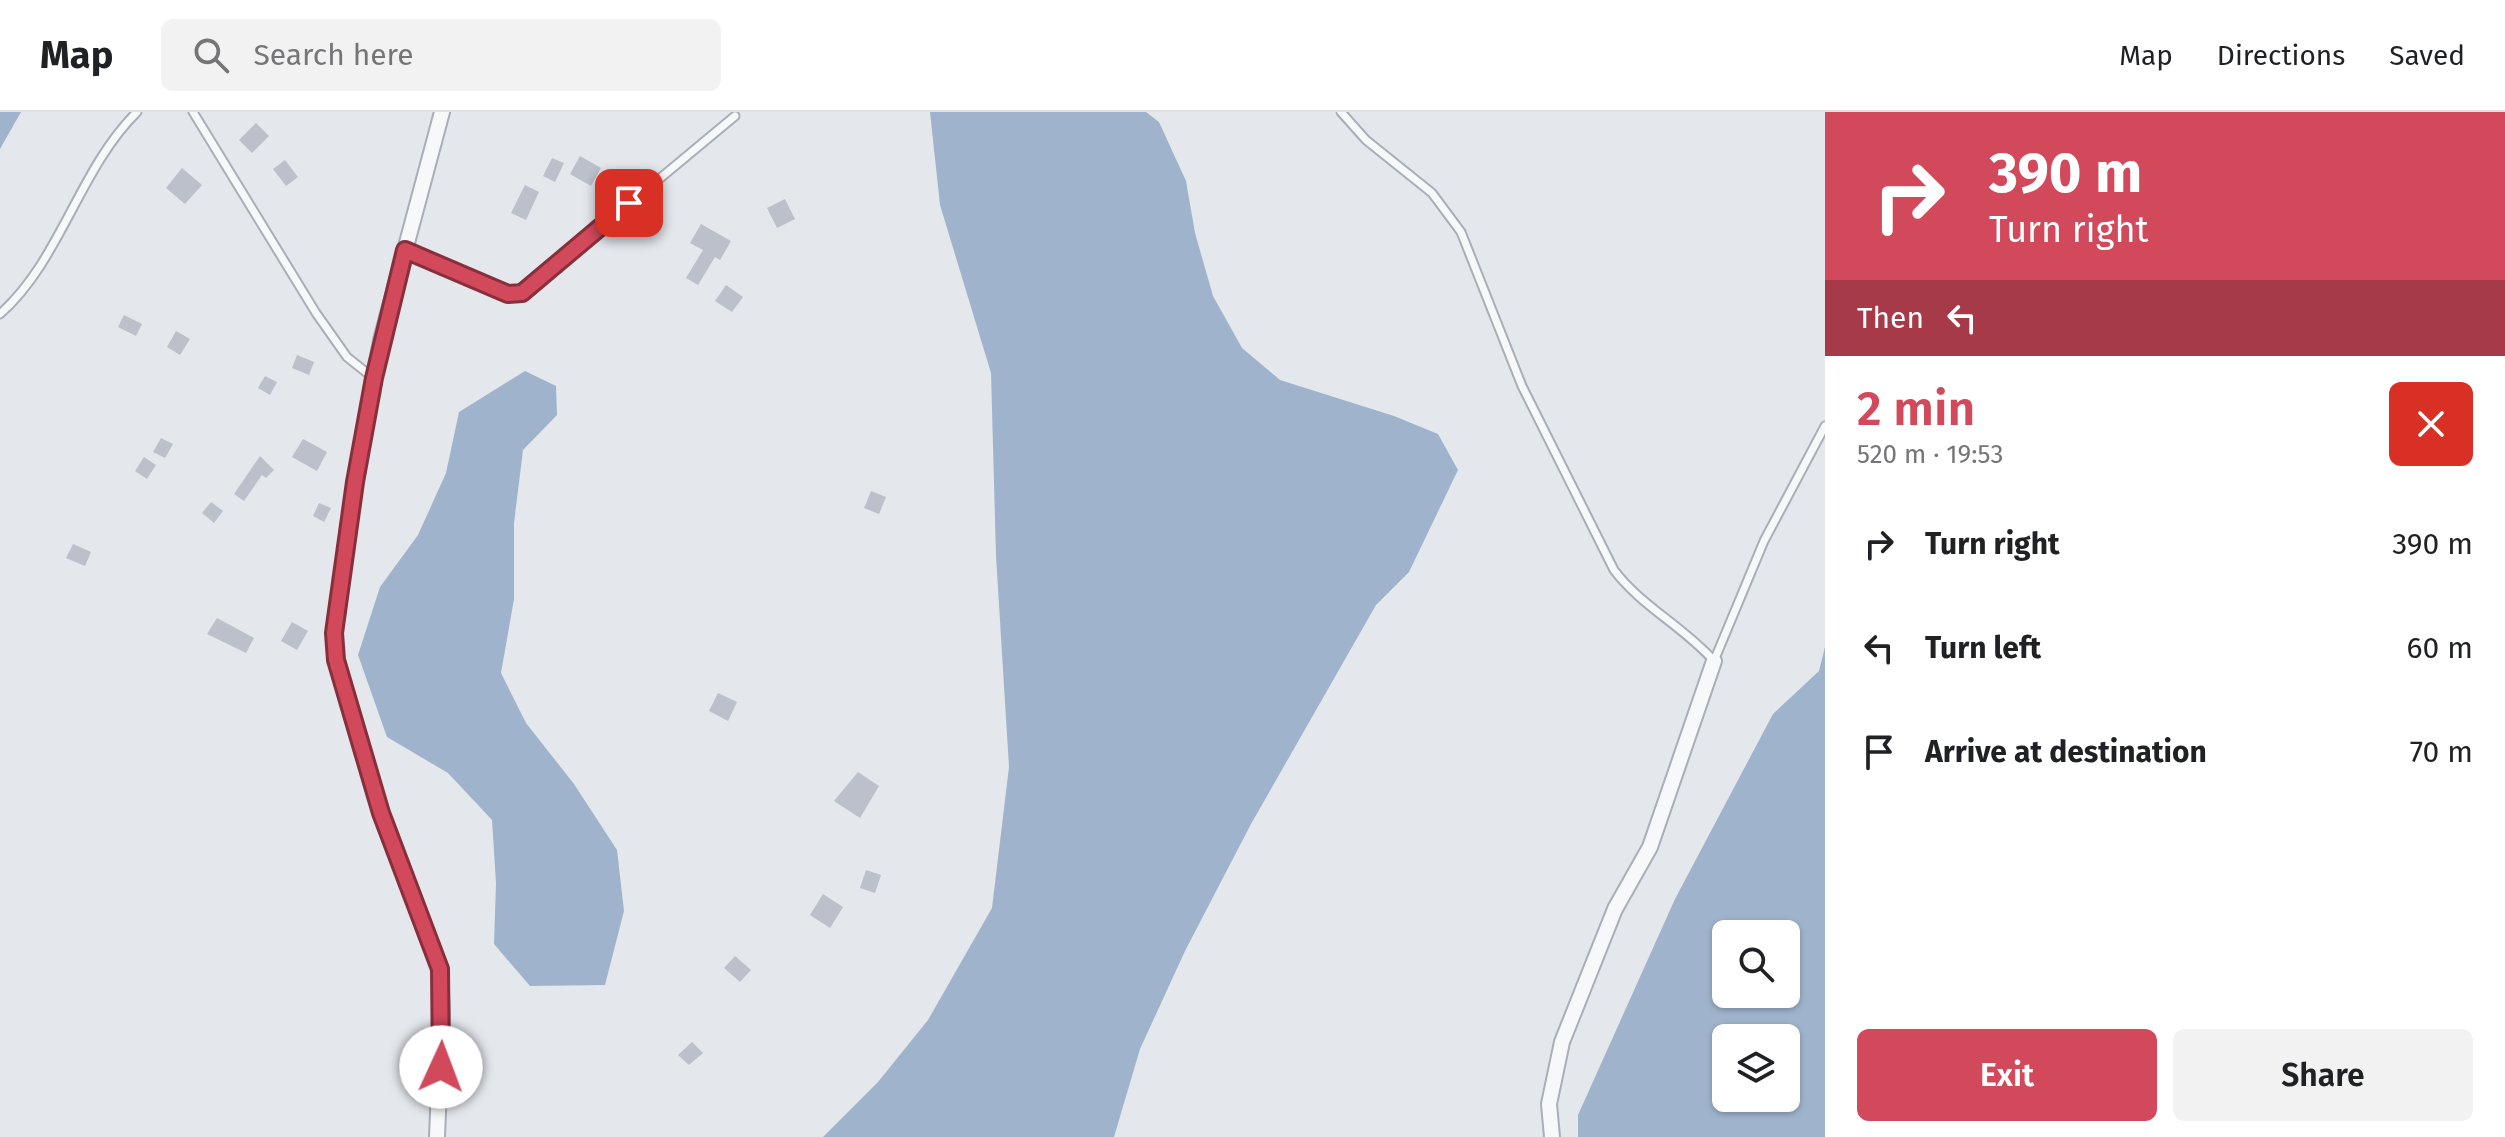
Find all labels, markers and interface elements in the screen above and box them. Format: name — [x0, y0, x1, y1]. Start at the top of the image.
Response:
search box — [161, 19, 721, 91]
text: Map — [40, 32, 113, 78]
icon: search — [189, 33, 233, 77]
text: Search here — [253, 37, 414, 73]
text: Map — [2119, 39, 2173, 72]
text: Directions — [2217, 39, 2345, 72]
text: Saved — [2389, 39, 2465, 72]
text: 390 m — [1989, 140, 2142, 207]
icon: right — [1857, 144, 1961, 248]
pin — [595, 169, 663, 237]
icon: arrive — [607, 181, 651, 225]
text: Turn right — [1989, 208, 2149, 252]
icon: left — [1940, 296, 1984, 340]
text: Then — [1857, 300, 1924, 336]
text: 2 min — [1857, 380, 1975, 438]
button: close — [2389, 382, 2473, 466]
text: 520 m · 19:53 — [1857, 439, 2003, 470]
icon: right — [1857, 522, 1901, 566]
text: Turn right — [1925, 526, 2060, 562]
text: 390 m — [2392, 526, 2473, 562]
icon: left — [1857, 626, 1901, 670]
text: Turn left — [1925, 630, 2041, 666]
text: 60 m — [2407, 630, 2473, 666]
icon: arrive — [1857, 730, 1901, 774]
text: Arrive at destination — [1925, 734, 2207, 770]
text: 70 m — [2410, 734, 2473, 770]
map controls — [1712, 920, 1800, 1112]
button: search — [1712, 920, 1800, 1008]
button: layers — [1712, 1024, 1800, 1112]
position arrow — [399, 1025, 483, 1109]
button: Exit — [1857, 1029, 2157, 1121]
button: Share — [2173, 1029, 2473, 1121]

